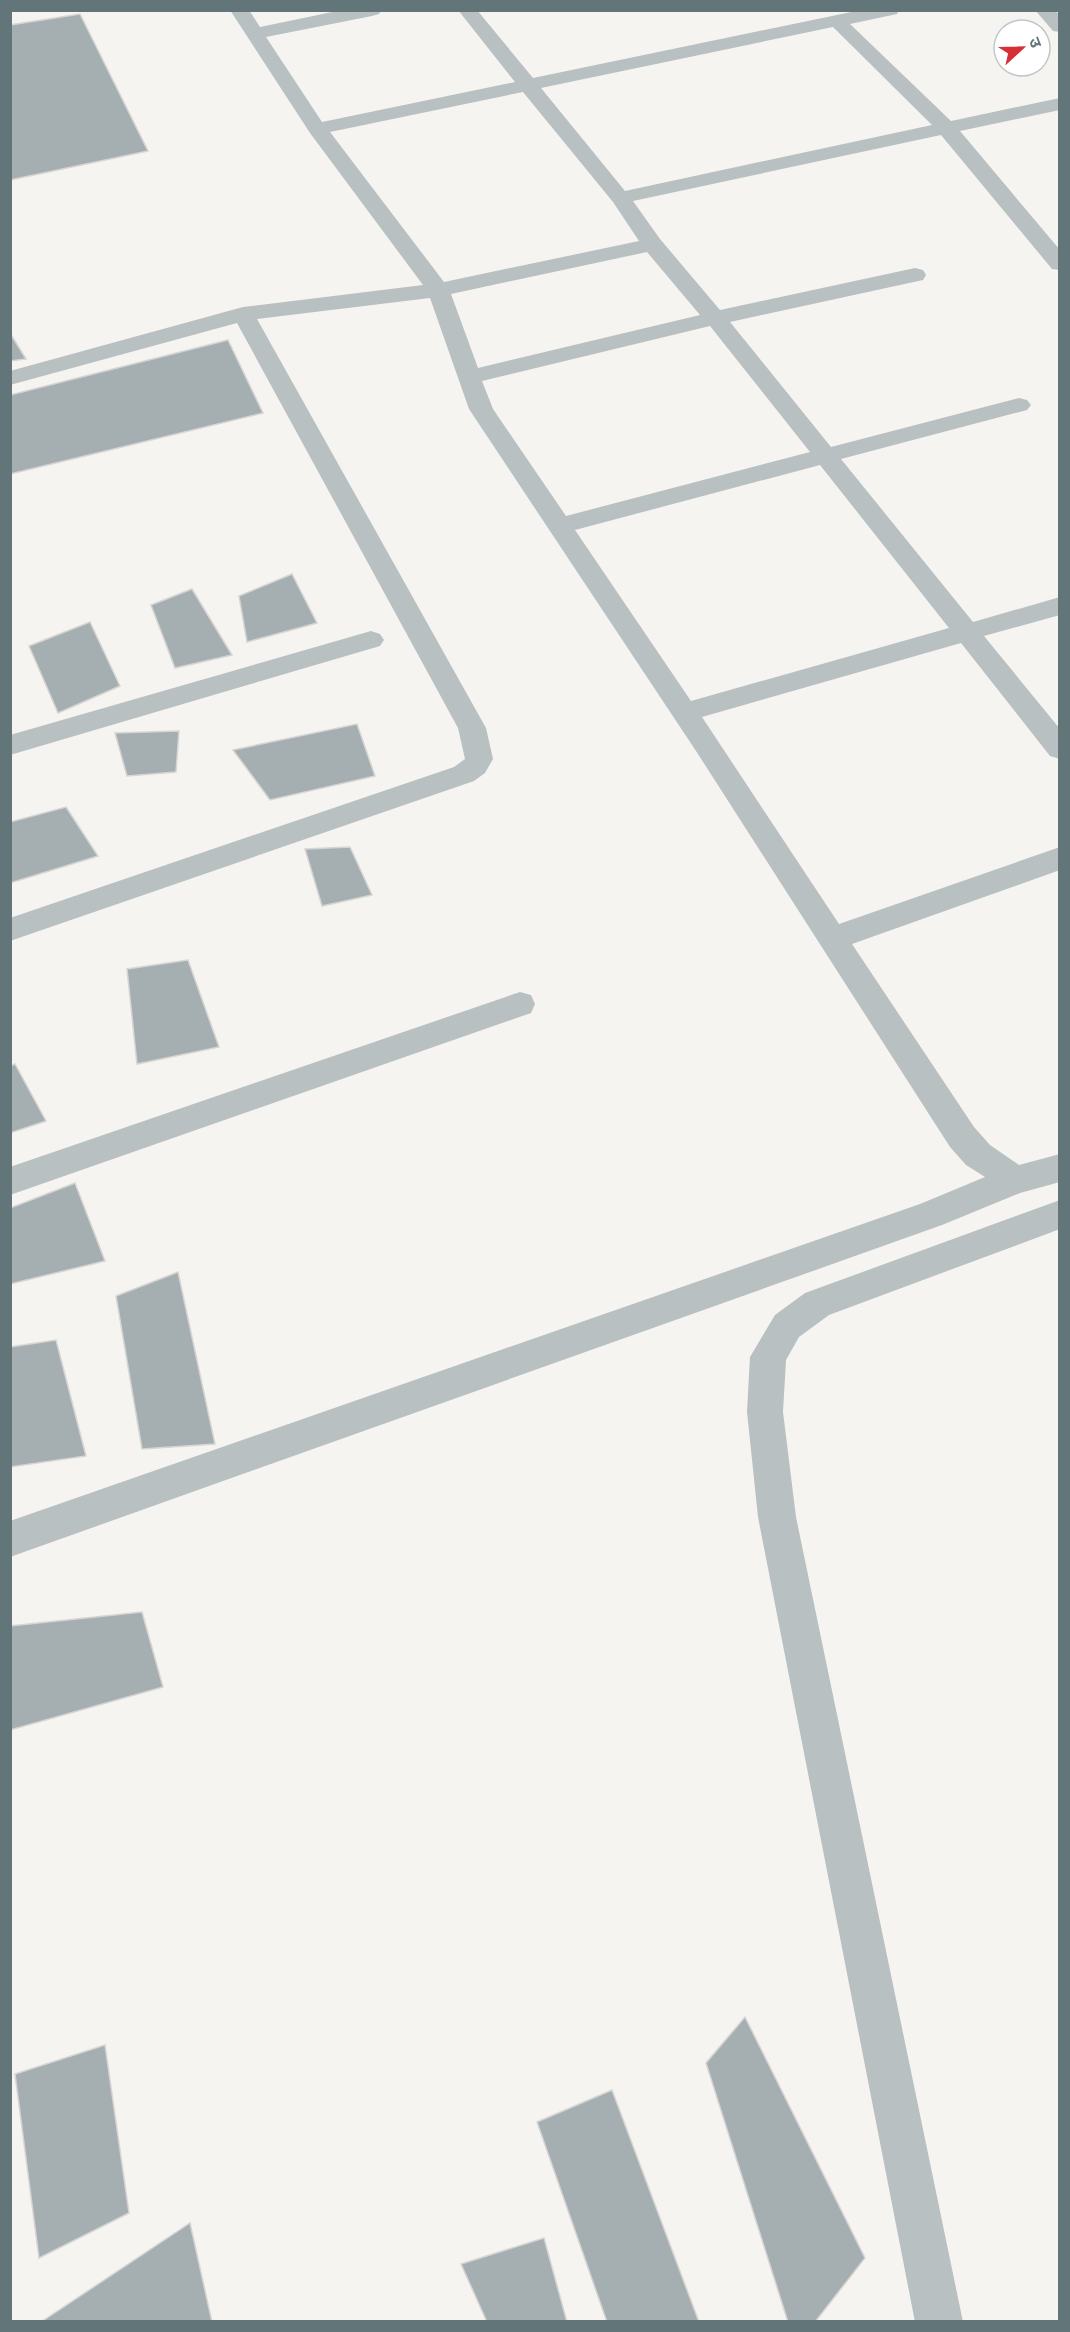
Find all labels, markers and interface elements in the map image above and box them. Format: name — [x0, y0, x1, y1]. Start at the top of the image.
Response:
north arrow — [992, 18, 1052, 78]
text: उ — [1024, 34, 1048, 51]

